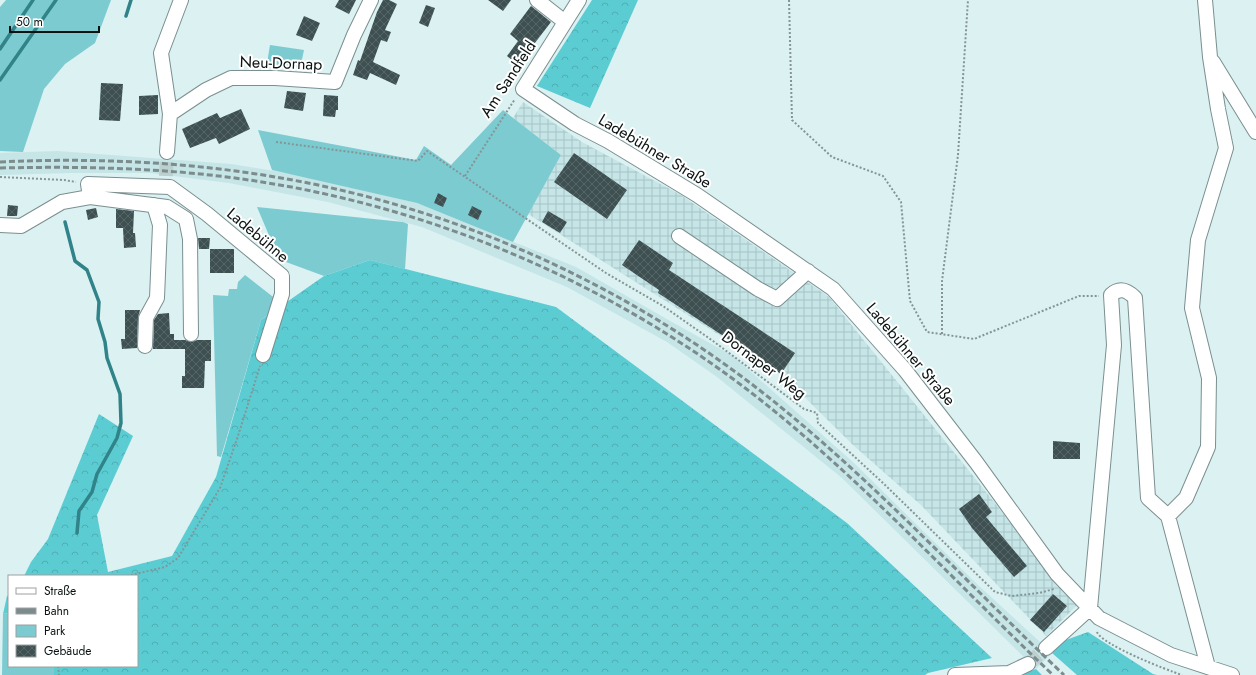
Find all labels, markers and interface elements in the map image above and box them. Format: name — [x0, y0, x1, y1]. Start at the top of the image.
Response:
scale bar — [10, 8, 99, 34]
text: 50 m — [16, 13, 43, 31]
street label: Am Sandfeld — [475, 36, 541, 122]
street label: Neu-Dornap — [239, 50, 323, 76]
street label: Ladebühner Straße — [594, 108, 716, 194]
street label: Ladebühne — [222, 202, 294, 268]
street label: Ladebühner Straße — [861, 298, 961, 410]
street label: Dornaper Weg — [717, 325, 811, 405]
legend — [8, 575, 138, 667]
text: Straße — [44, 582, 76, 600]
text: Bahn — [44, 602, 69, 620]
text: Park — [44, 622, 66, 640]
text: Gebäude — [44, 642, 91, 660]

